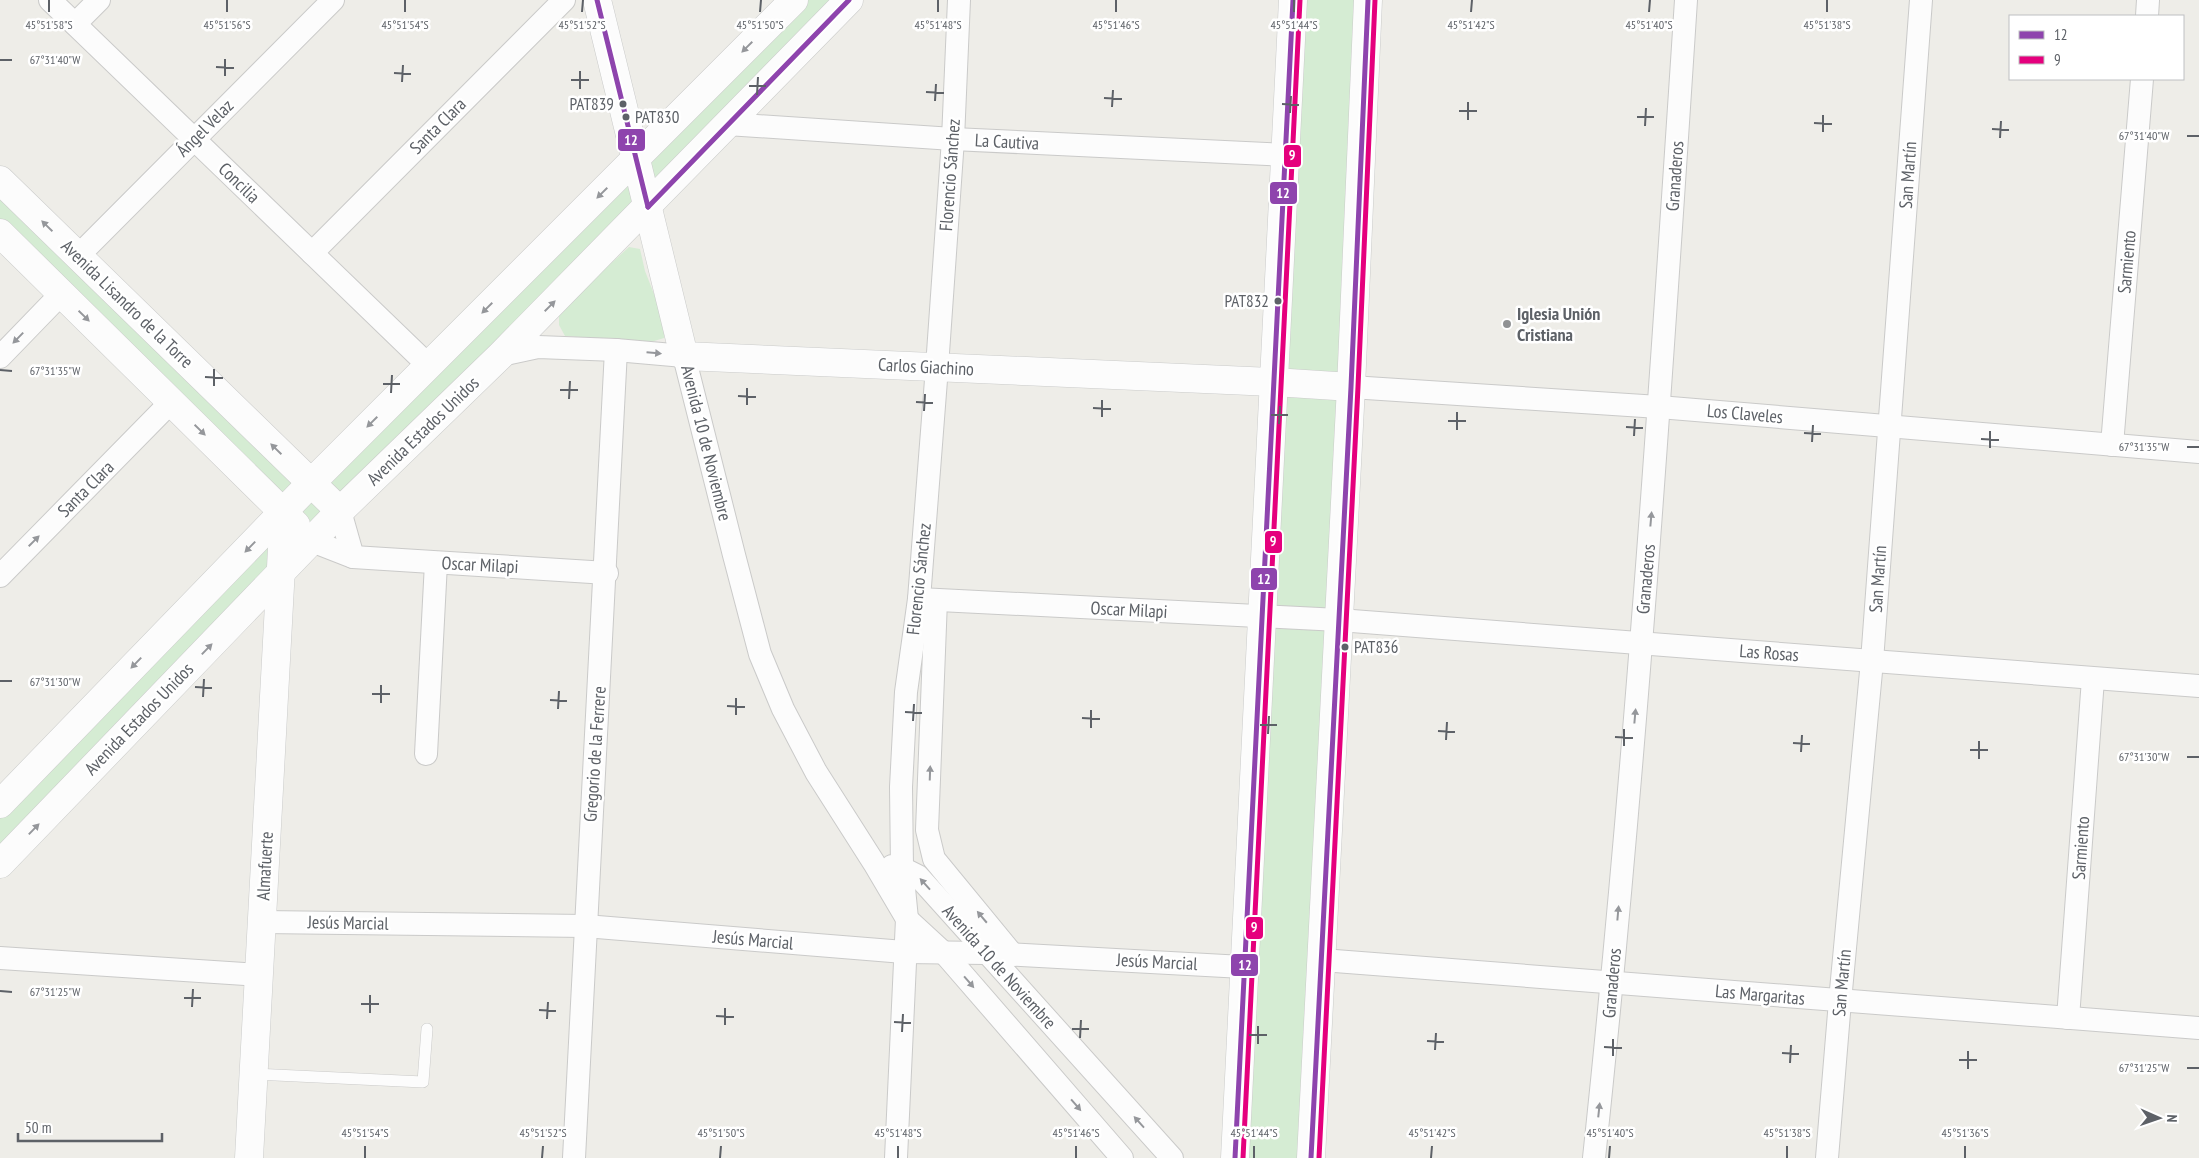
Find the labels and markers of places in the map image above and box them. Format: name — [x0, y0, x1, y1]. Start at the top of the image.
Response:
place label: PAT839 — [570, 93, 614, 115]
marker: PAT839 — [618, 99, 628, 109]
place label: PAT830 — [635, 106, 679, 128]
marker: PAT830 — [621, 112, 631, 122]
place label: PAT832 — [1225, 290, 1269, 312]
marker: PAT832 — [1273, 296, 1283, 306]
place label: Iglesia Unión Cristiana — [1517, 302, 1600, 346]
marker: Iglesia Unión Cristiana — [1501, 318, 1513, 330]
place label: PAT836 — [1354, 636, 1398, 658]
marker: PAT836 — [1340, 642, 1350, 652]

